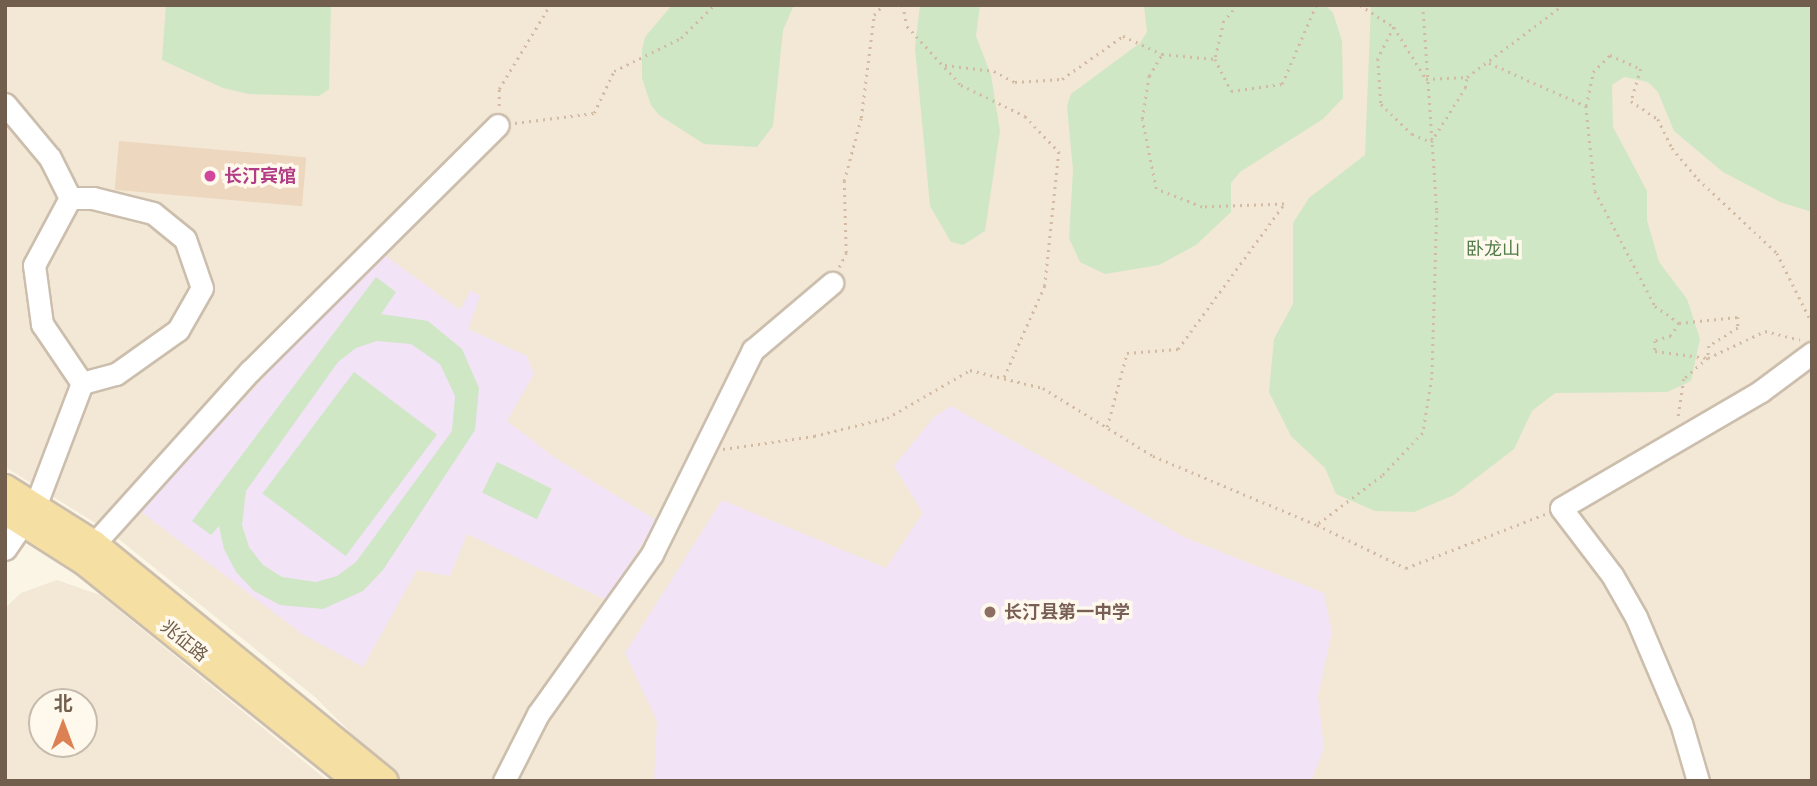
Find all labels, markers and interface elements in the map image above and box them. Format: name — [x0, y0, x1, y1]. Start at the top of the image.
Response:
place label: 长汀宾馆 — [224, 165, 296, 187]
marker: 长汀宾馆 — [202, 168, 218, 184]
park label: 卧龙山 — [1466, 238, 1520, 260]
place label: 长汀县第一中学 — [1004, 601, 1130, 623]
marker: 长汀县第一中学 — [982, 604, 998, 620]
street label: 兆征路 — [156, 616, 212, 666]
north arrow — [28, 688, 98, 758]
text: 北 — [53, 691, 73, 716]

